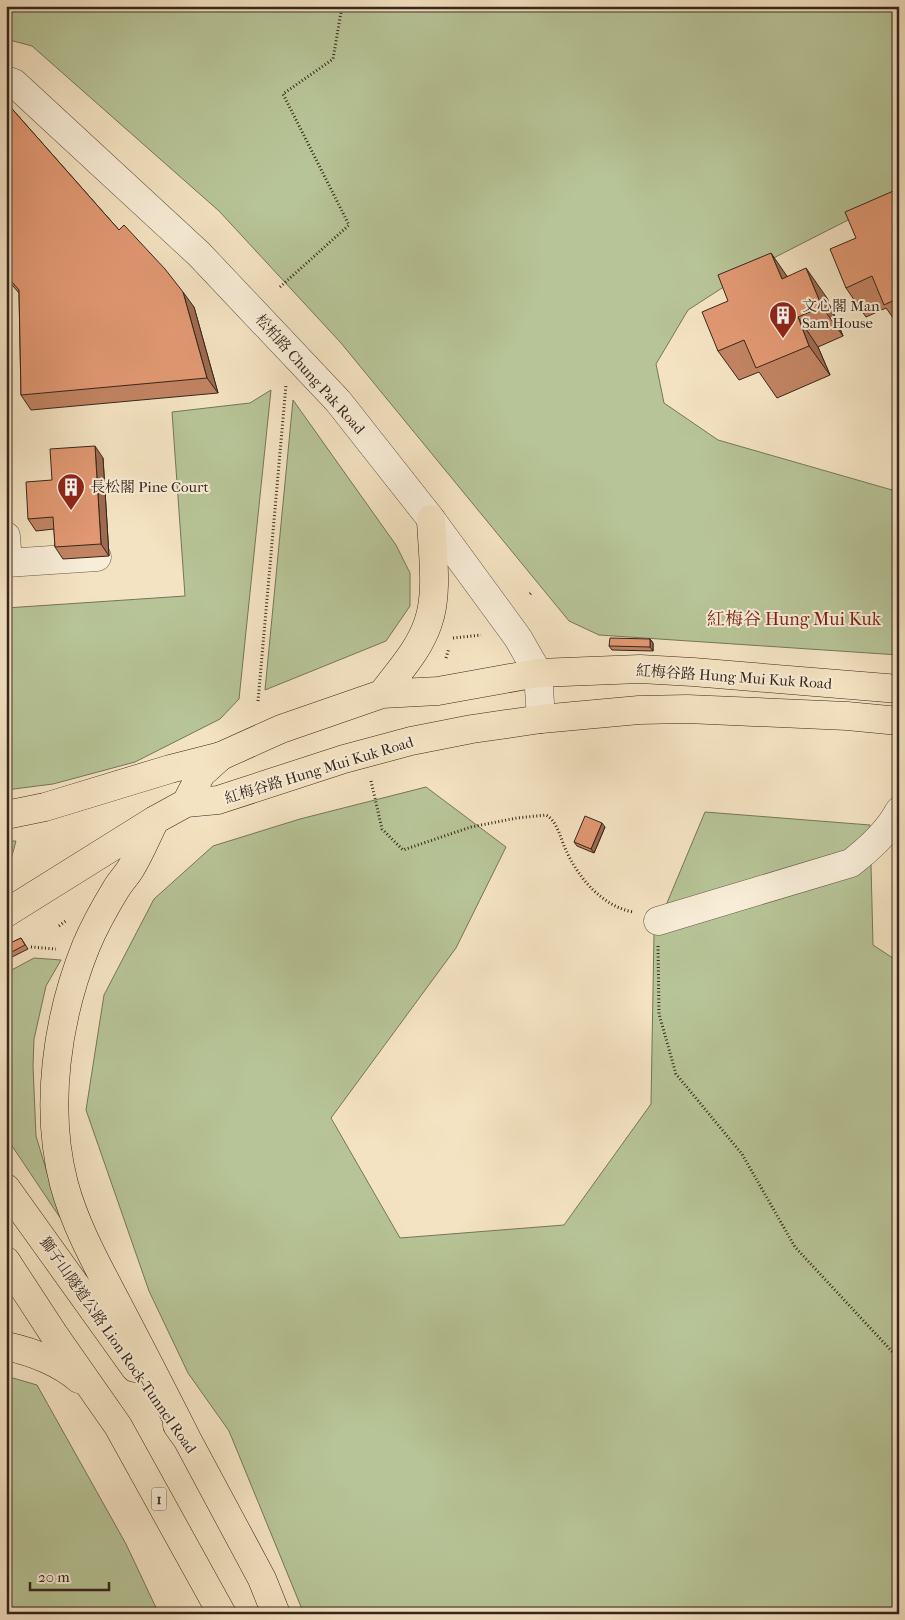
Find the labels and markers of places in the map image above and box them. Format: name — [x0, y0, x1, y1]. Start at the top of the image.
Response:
place label: 文心閣 Man Sam House — [802, 297, 880, 332]
building icon: 文心閣 Man Sam House — [768, 300, 798, 339]
building icon: 長松閣 Pine Court — [56, 472, 86, 511]
place label: 長松閣 Pine Court — [90, 478, 209, 496]

